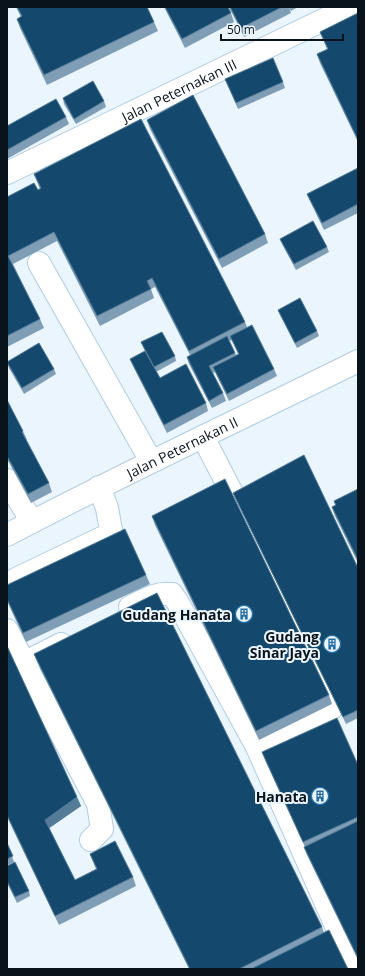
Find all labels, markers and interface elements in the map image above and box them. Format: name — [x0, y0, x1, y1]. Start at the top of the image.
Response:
scale bar — [221, 16, 343, 42]
text: 50 m — [227, 21, 255, 38]
street label: Jalan Peternakan III — [116, 54, 240, 127]
street label: Jalan Peternakan II — [121, 412, 241, 483]
building icon: Gudang Hanata — [234, 604, 254, 624]
place label: Gudang Hanata — [122, 605, 231, 624]
place label: Gudang Sinar Jaya — [250, 627, 319, 662]
building icon: Gudang Sinar Jaya — [322, 634, 342, 654]
building icon: Hanata — [310, 786, 330, 806]
place label: Hanata — [256, 787, 307, 806]

